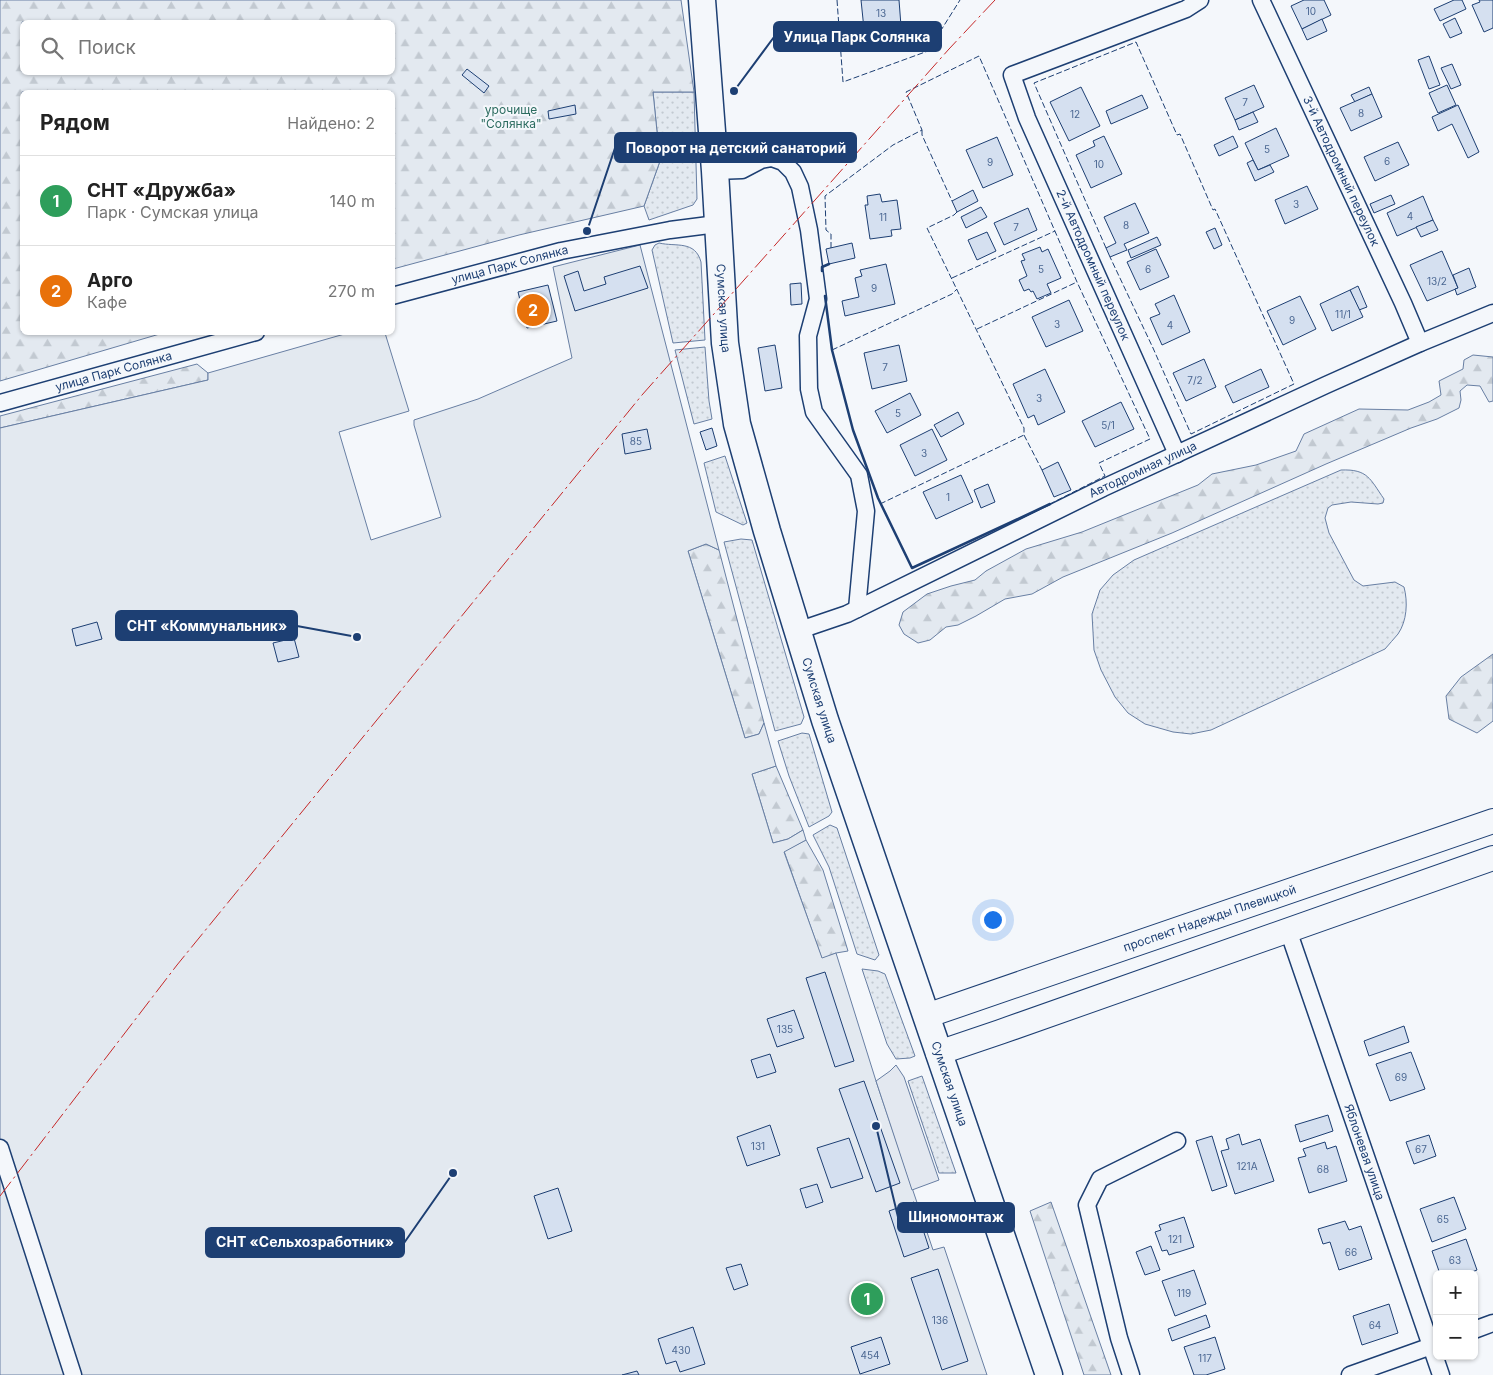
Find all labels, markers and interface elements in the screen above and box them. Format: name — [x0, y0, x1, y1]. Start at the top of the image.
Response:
house number: 10 — [1306, 5, 1316, 17]
house number: 13 — [876, 7, 886, 19]
search box — [20, 20, 395, 75]
callout: Улица Парк Солянка — [774, 22, 941, 51]
text: Улица Парк Солянка — [784, 28, 930, 45]
icon: search — [38, 34, 66, 62]
text: Поиск — [78, 36, 136, 59]
street label: 3-й Автодромный переулок — [1300, 94, 1383, 249]
house number: 7 — [1242, 96, 1248, 108]
park label: урочище "Солянка" — [480, 102, 542, 131]
house number: 8 — [1358, 107, 1364, 119]
house number: 12 — [1070, 108, 1080, 120]
text: Рядом — [40, 110, 110, 135]
text: Найдено: 2 — [287, 113, 375, 133]
callout: Поворот на детский санаторий — [615, 133, 856, 162]
text: Поворот на детский санаторий — [626, 139, 846, 156]
house number: 5 — [1264, 143, 1270, 155]
house number: 6 — [1384, 155, 1390, 167]
house number: 9 — [987, 156, 993, 168]
house number: 10 — [1094, 158, 1104, 170]
text: СНТ «Дружба» — [87, 179, 236, 202]
street label: 2-й Автодромный переулок — [1053, 187, 1134, 343]
text: 1 — [53, 191, 59, 211]
text: 140 m — [330, 191, 375, 211]
house number: 3 — [1293, 198, 1299, 210]
text: Парк · Сумская улица — [87, 202, 259, 222]
house number: 4 — [1407, 210, 1413, 222]
house number: 11 — [879, 211, 887, 223]
house number: 8 — [1123, 219, 1129, 231]
house number: 7 — [1013, 221, 1019, 233]
street label: улица Парк Солянка — [450, 242, 569, 287]
street label: Сумская улица — [713, 263, 734, 354]
house number: 5 — [1038, 263, 1044, 275]
house number: 6 — [1145, 263, 1151, 275]
text: Арго — [87, 269, 133, 292]
house number: 13/2 — [1427, 275, 1447, 287]
text: 2 — [51, 281, 61, 301]
text: 270 m — [328, 281, 375, 301]
house number: 9 — [871, 282, 877, 294]
pin: 2 — [517, 291, 549, 329]
text: Кафе — [87, 292, 127, 312]
house number: 11/1 — [1335, 308, 1351, 320]
house number: 9 — [1289, 314, 1295, 326]
house number: 3 — [1054, 318, 1060, 330]
house number: 4 — [1167, 319, 1173, 331]
street label: улица Парк Солянка — [54, 348, 174, 394]
house number: 7 — [882, 361, 888, 373]
house number: 7/2 — [1187, 374, 1203, 386]
house number: 3 — [1036, 392, 1042, 404]
house number: 5 — [895, 407, 901, 419]
house number: 5/1 — [1101, 419, 1115, 431]
house number: 85 — [630, 435, 642, 447]
street label: Автодромная улица — [1086, 438, 1199, 501]
house number: 3 — [921, 447, 927, 459]
house number: 1 — [946, 491, 950, 503]
callout: СНТ «Коммунальник» — [116, 611, 297, 640]
text: СНТ «Коммунальник» — [127, 617, 287, 634]
street label: Сумская улица — [799, 655, 840, 745]
street label: проспект Надежды Плевицкой — [1121, 881, 1298, 955]
your location — [980, 907, 1006, 933]
house number: 135 — [777, 1023, 793, 1035]
street label: Сумская улица — [928, 1039, 971, 1128]
house number: 69 — [1395, 1071, 1407, 1083]
street label: Яблоневая улица — [1341, 1102, 1388, 1202]
house number: 131 — [751, 1140, 765, 1152]
house number: 67 — [1415, 1143, 1427, 1155]
house number: 121А — [1236, 1160, 1258, 1172]
house number: 68 — [1317, 1163, 1329, 1175]
callout: Шиномонтаж — [898, 1203, 1014, 1232]
text: Шиномонтаж — [908, 1208, 1004, 1225]
house number: 65 — [1437, 1213, 1449, 1225]
callout: СНТ «Сельхозработник» — [206, 1228, 404, 1257]
text: СНТ «Сельхозработник» — [216, 1233, 394, 1250]
house number: 121 — [1168, 1233, 1182, 1245]
house number: 66 — [1345, 1246, 1357, 1258]
house number: 63 — [1449, 1254, 1461, 1266]
map controls — [1433, 1270, 1478, 1360]
button: + — [1433, 1270, 1478, 1315]
pin: 1 — [851, 1280, 883, 1318]
house number: 119 — [1177, 1287, 1191, 1299]
house number: 136 — [932, 1314, 948, 1326]
button: − — [1433, 1315, 1478, 1360]
house number: 64 — [1369, 1319, 1381, 1331]
house number: 430 — [672, 1344, 690, 1356]
house number: 454 — [861, 1349, 880, 1361]
house number: 117 — [1198, 1352, 1212, 1364]

